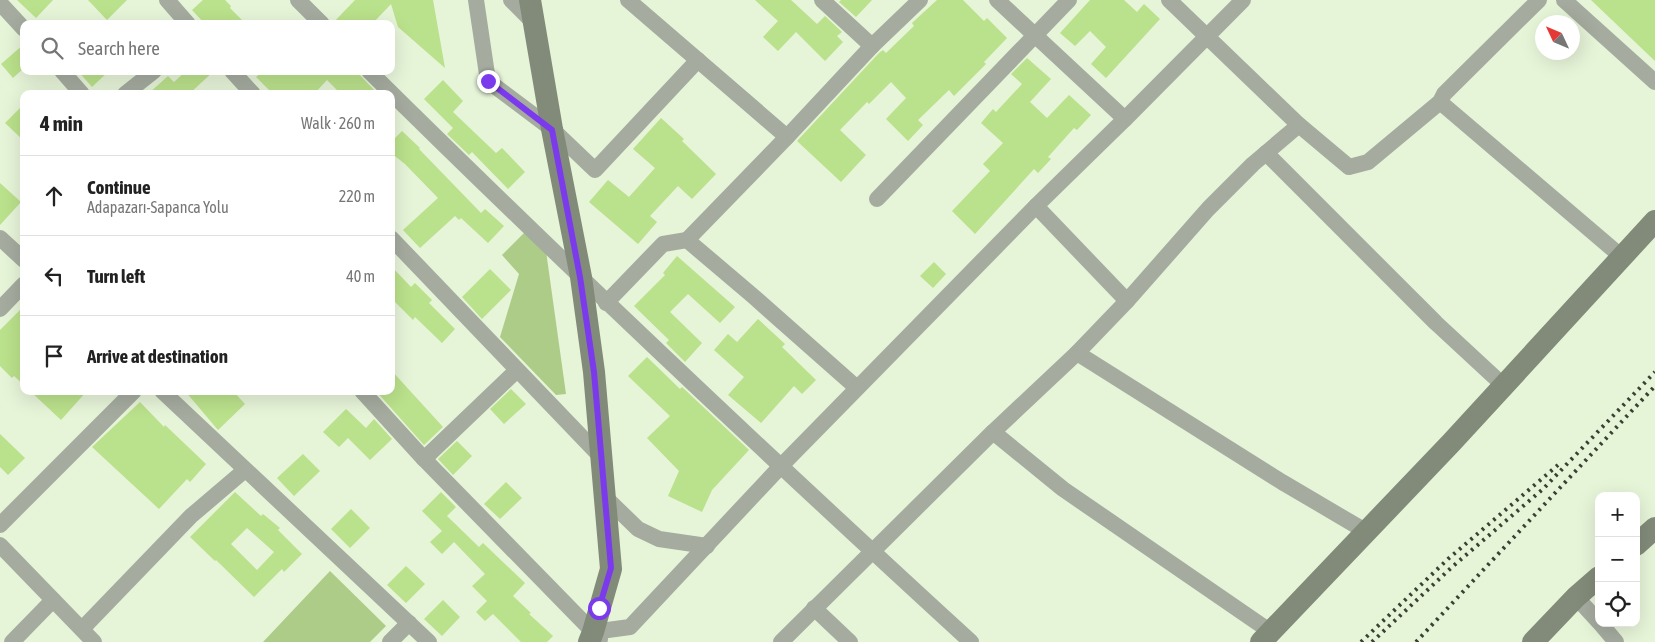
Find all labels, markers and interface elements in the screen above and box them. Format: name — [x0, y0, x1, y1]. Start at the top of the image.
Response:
north arrow — [1535, 15, 1580, 60]
search box — [20, 20, 395, 75]
icon: search — [38, 34, 66, 62]
text: Search here — [78, 37, 160, 59]
route end — [477, 70, 500, 93]
text: 4 min — [40, 111, 83, 135]
text: Walk · 260 m — [301, 114, 375, 132]
text: Continue — [87, 176, 151, 198]
icon: ahead — [40, 182, 68, 210]
text: 220 m — [339, 187, 375, 205]
text: Adapazarı-Sapanca Yolu — [87, 198, 229, 216]
icon: left — [40, 262, 68, 290]
text: Turn left — [87, 265, 145, 287]
text: 40 m — [346, 267, 375, 285]
icon: arrive — [40, 342, 68, 370]
text: Arrive at destination — [87, 345, 228, 367]
map controls — [1595, 492, 1640, 627]
button: + — [1595, 492, 1640, 537]
button: − — [1595, 537, 1640, 582]
button: locate — [1595, 582, 1640, 627]
route start — [588, 597, 611, 620]

